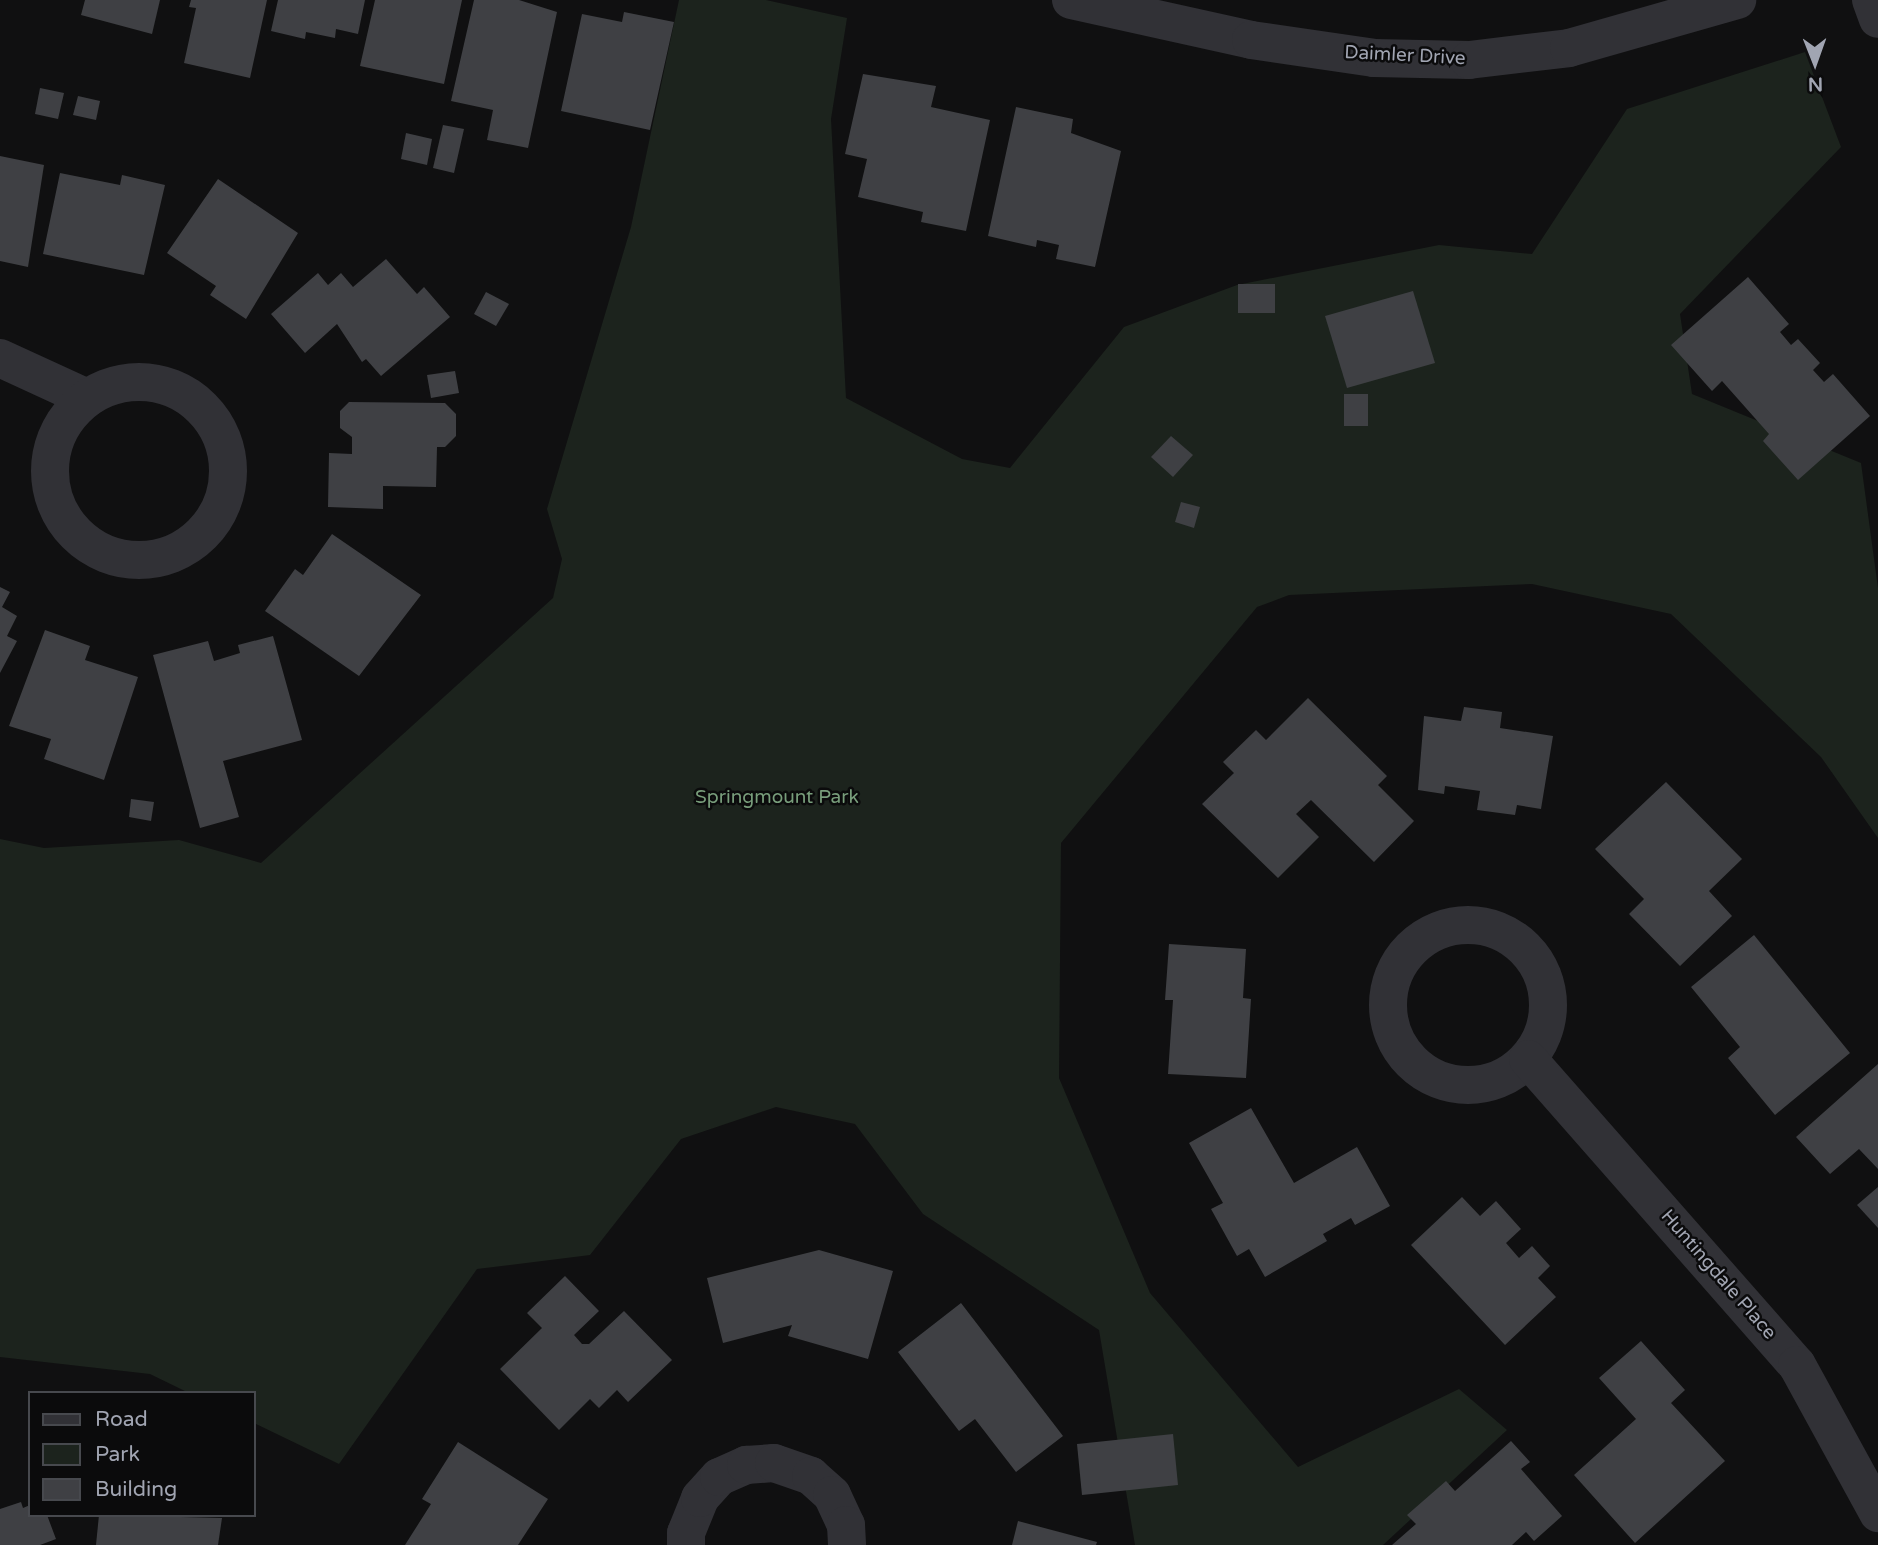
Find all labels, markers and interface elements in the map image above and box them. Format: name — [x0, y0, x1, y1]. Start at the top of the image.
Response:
north arrow — [1780, 28, 1850, 98]
street label: Daimler Drive — [1344, 41, 1466, 71]
text: N — [1808, 73, 1823, 95]
park label: Springmount Park — [695, 787, 859, 809]
street label: Huntingdale Place — [1655, 1205, 1781, 1345]
legend — [28, 1391, 256, 1517]
text: Road — [95, 1407, 148, 1432]
text: Park — [95, 1442, 140, 1467]
text: Building — [95, 1477, 177, 1502]

